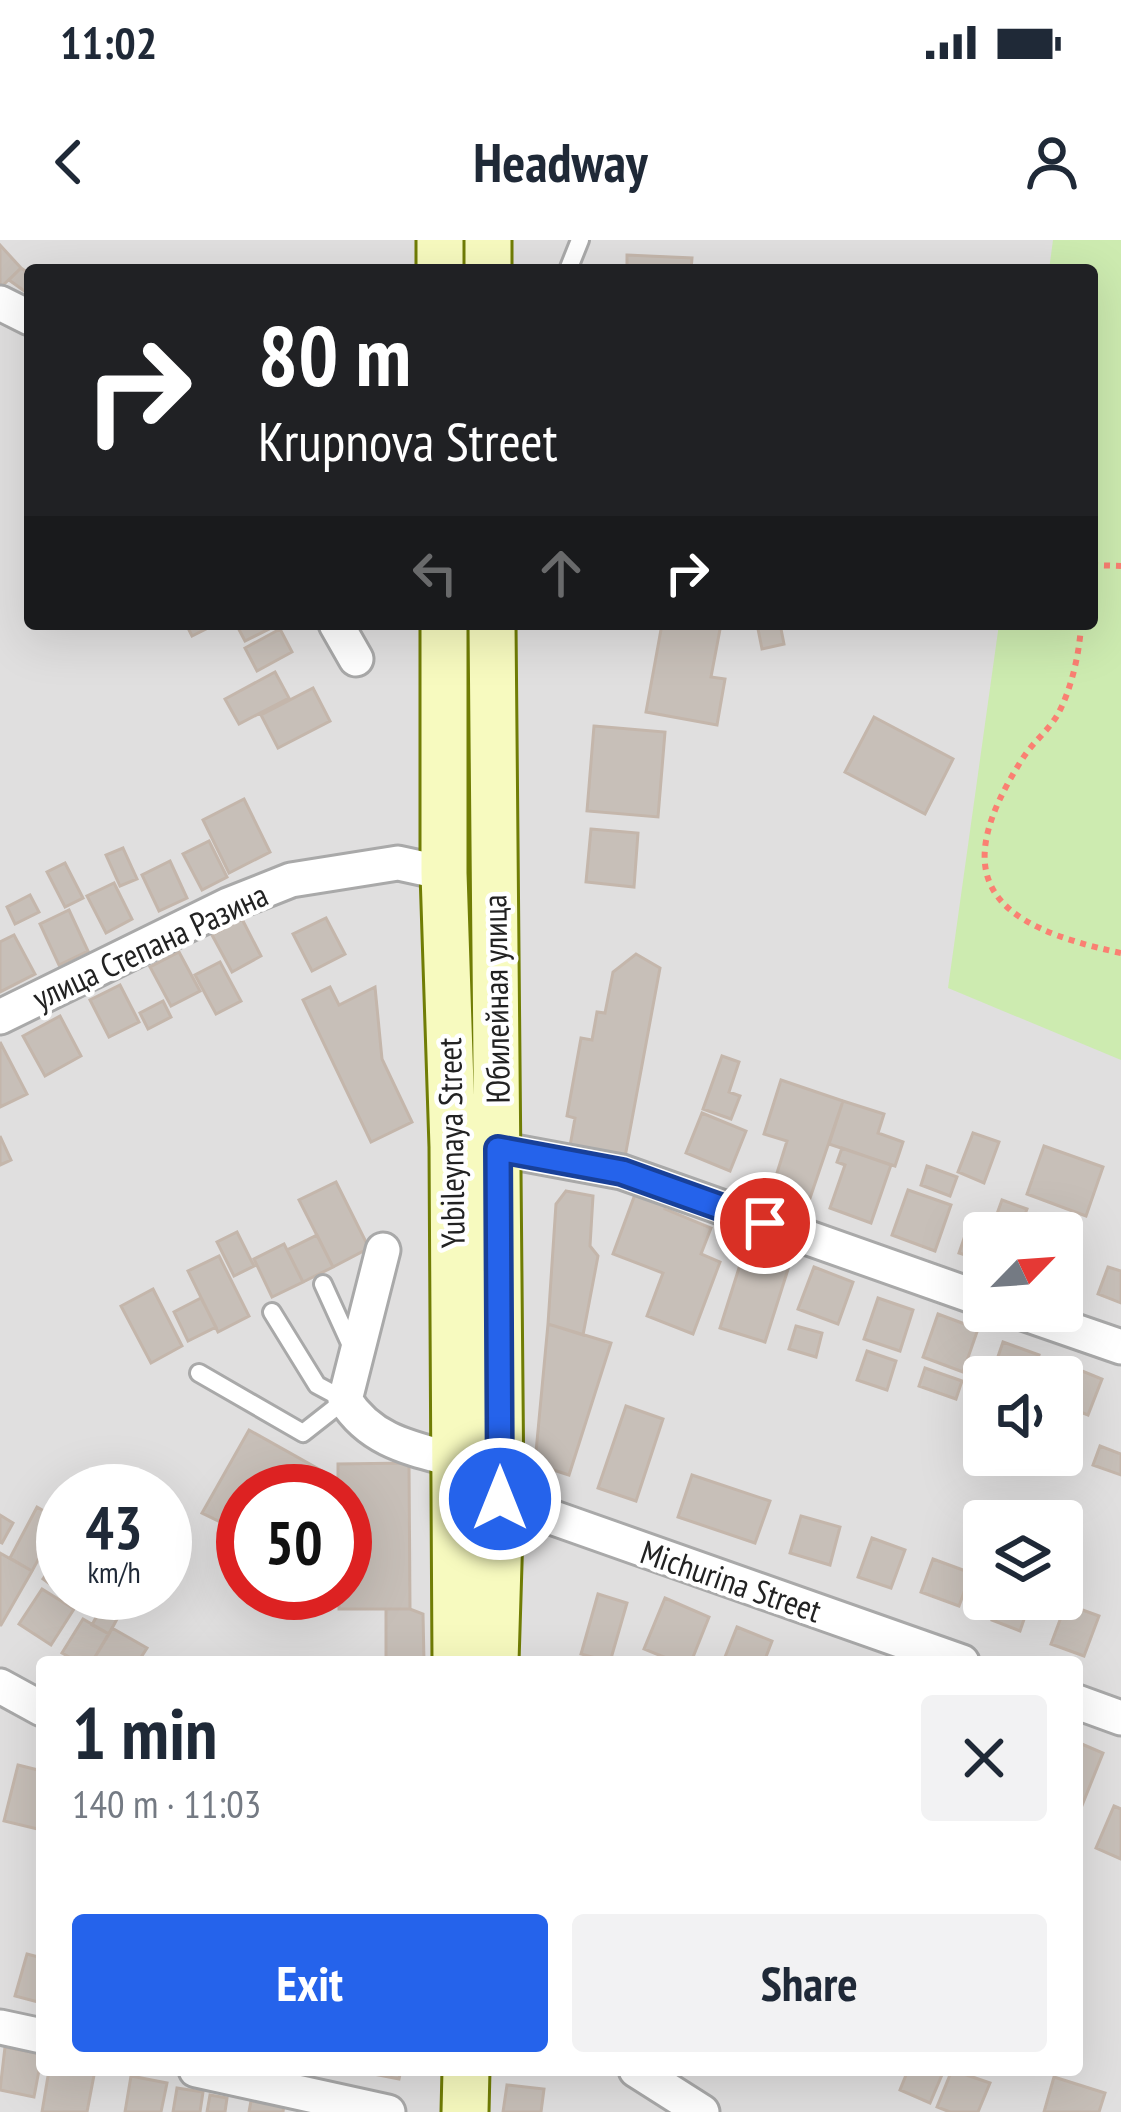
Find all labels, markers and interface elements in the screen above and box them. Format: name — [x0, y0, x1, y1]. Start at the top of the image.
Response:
text: 11:02 — [60, 13, 157, 71]
text: Headway — [473, 127, 648, 197]
icon: back — [36, 129, 102, 195]
icon: person — [1019, 129, 1085, 195]
text: 80 m — [258, 300, 411, 409]
icon: right — [60, 312, 216, 468]
text: Krupnova Street — [258, 406, 557, 476]
icon: left — [402, 540, 468, 606]
icon: ahead — [528, 540, 594, 606]
icon: right — [654, 540, 720, 606]
street label: улица Степана Разина — [25, 872, 274, 1019]
street label: Юбилейная улица — [472, 894, 519, 1104]
street label: Yubileynaya Street — [427, 1037, 474, 1249]
pin — [714, 1172, 816, 1274]
icon: arrive — [732, 1190, 798, 1256]
north arrow — [963, 1212, 1083, 1332]
map controls — [963, 1212, 1083, 1620]
button: sound — [963, 1356, 1083, 1476]
position arrow — [437, 1436, 563, 1562]
speed limit sign: 50 — [216, 1464, 372, 1620]
text: 43 — [85, 1488, 143, 1566]
button: layers — [963, 1500, 1083, 1620]
street label: Michurina Street — [635, 1530, 827, 1631]
text: km/h — [87, 1552, 141, 1591]
text: 1 min — [72, 1686, 217, 1779]
button: close — [921, 1695, 1047, 1821]
text: 140 m · 11:03 — [72, 1778, 261, 1829]
button: Exit — [72, 1914, 548, 2052]
button: Share — [572, 1914, 1047, 2052]

